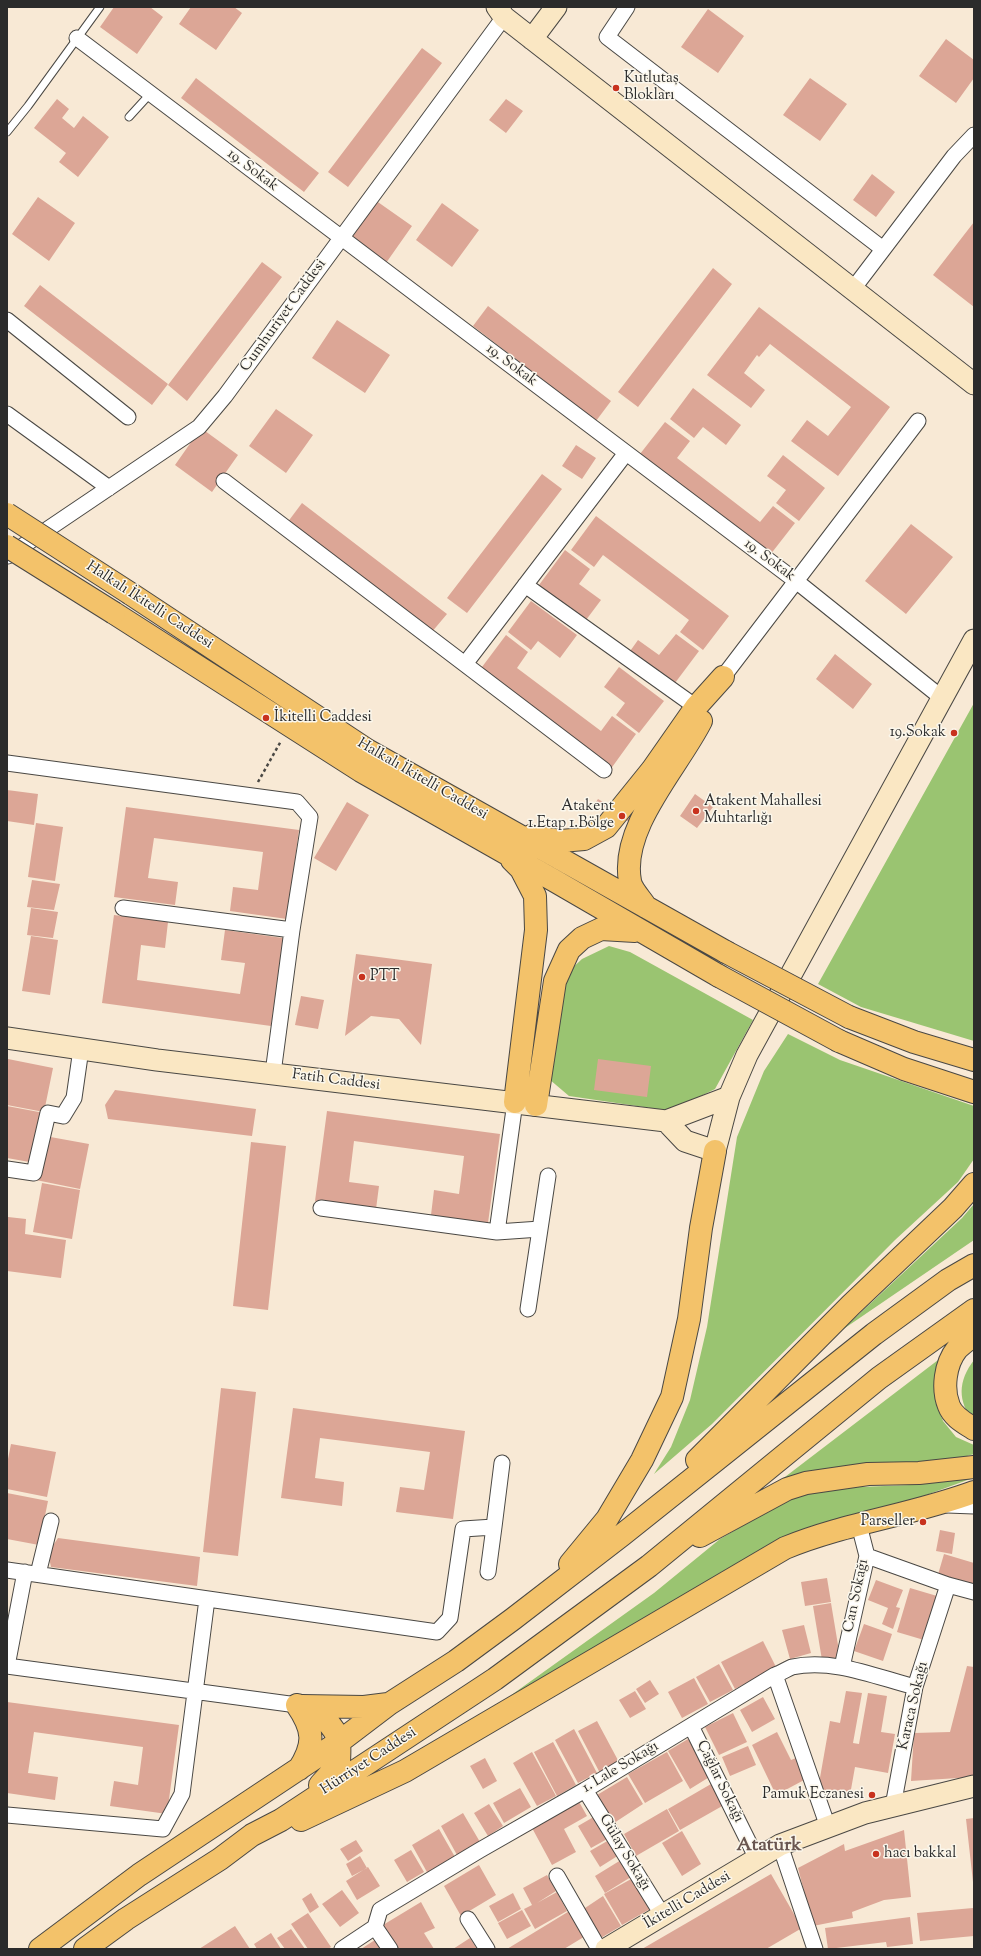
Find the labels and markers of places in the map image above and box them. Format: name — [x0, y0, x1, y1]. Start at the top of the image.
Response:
place label: Kutlutaş Blokları — [624, 70, 679, 105]
marker: Kutlutaş Blokları — [611, 83, 621, 93]
place label: İkitelli Caddesi — [274, 709, 372, 727]
marker: İkitelli Caddesi — [261, 713, 271, 723]
place label: 19.Sokak — [890, 724, 946, 742]
marker: 19.Sokak — [949, 728, 959, 738]
place label: Atakent Mahallesi Muhtarlığı — [704, 793, 822, 828]
place label: Atakent 1.Etap 1.Bölge — [528, 798, 614, 833]
marker: Atakent Mahallesi Muhtarlığı — [691, 806, 701, 816]
marker: Atakent 1.Etap 1.Bölge — [617, 811, 627, 821]
place label: PTT — [370, 968, 400, 986]
marker: PTT — [357, 972, 367, 982]
place label: Parseller — [861, 1513, 915, 1531]
marker: Parseller — [918, 1517, 928, 1527]
place label: Pamuk Eczanesi — [762, 1786, 864, 1804]
marker: Pamuk Eczanesi — [867, 1790, 877, 1800]
place label: hacı bakkal — [884, 1845, 956, 1863]
marker: hacı bakkal — [871, 1849, 881, 1859]

